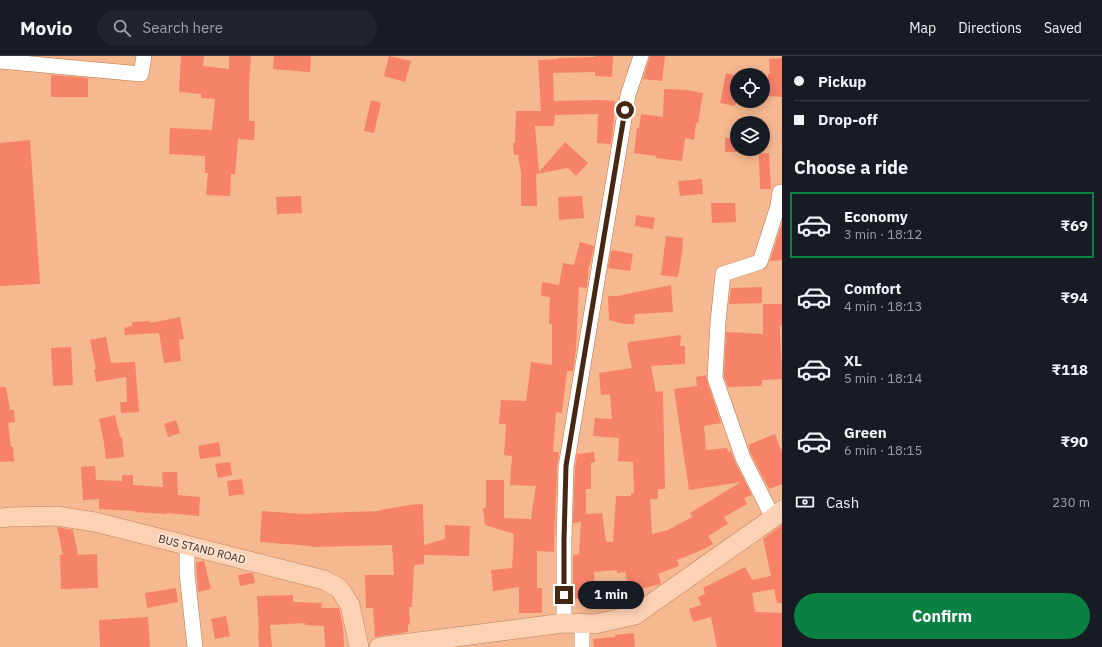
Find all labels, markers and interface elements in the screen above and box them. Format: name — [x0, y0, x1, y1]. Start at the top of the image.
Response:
search box — [97, 10, 377, 46]
text: Movio — [20, 16, 73, 40]
icon: search — [111, 17, 133, 39]
text: Search here — [143, 18, 223, 37]
text: Map — [909, 19, 936, 37]
text: Directions — [958, 19, 1022, 37]
text: Saved — [1044, 19, 1082, 37]
map controls — [730, 68, 770, 156]
button: locate — [730, 68, 770, 108]
text: Pickup — [818, 72, 866, 91]
route start — [616, 101, 634, 119]
text: Drop-off — [818, 110, 878, 129]
button: layers — [730, 116, 770, 156]
text: Choose a ride — [794, 156, 908, 179]
icon: car — [796, 207, 832, 243]
text: Economy — [844, 207, 908, 226]
text: ₹69 — [1061, 216, 1088, 235]
text: 3 min · 18:12 — [844, 226, 922, 243]
icon: car — [796, 279, 832, 315]
text: Comfort — [844, 279, 901, 298]
text: ₹94 — [1061, 288, 1088, 307]
text: 4 min · 18:13 — [844, 298, 922, 315]
icon: car — [796, 351, 832, 387]
text: XL — [844, 351, 862, 370]
text: ₹118 — [1052, 360, 1088, 379]
text: 5 min · 18:14 — [844, 370, 922, 387]
icon: car — [796, 423, 832, 459]
text: Green — [844, 423, 887, 442]
text: ₹90 — [1061, 432, 1088, 451]
text: 6 min · 18:15 — [844, 442, 922, 459]
icon: cash — [794, 491, 816, 513]
text: Cash — [826, 493, 859, 512]
text: 230 m — [1052, 494, 1090, 511]
street label: BUS STAND ROAD — [157, 531, 247, 567]
callout: 1 min — [578, 581, 644, 609]
route end — [555, 586, 573, 604]
text: 1 min — [594, 586, 628, 603]
button: Confirm — [794, 593, 1090, 639]

